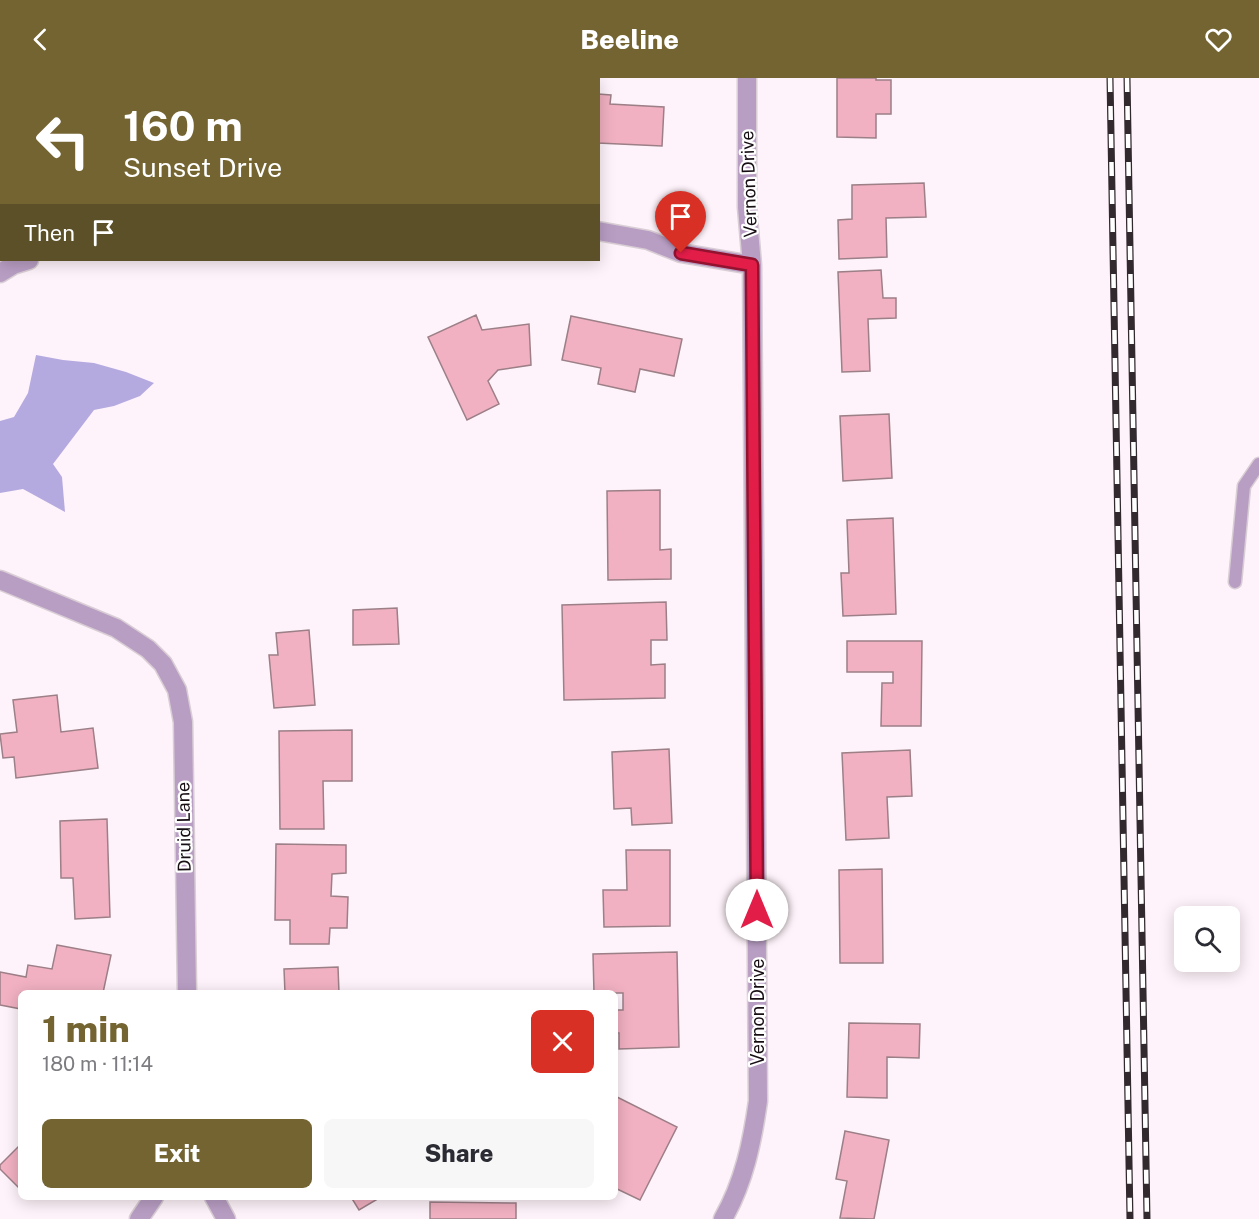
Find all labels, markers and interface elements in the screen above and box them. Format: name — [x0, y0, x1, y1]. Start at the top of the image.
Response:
icon: back — [24, 23, 57, 56]
text: Beeline — [580, 23, 679, 55]
icon: heart — [1202, 23, 1235, 56]
text: 160 m — [123, 101, 243, 150]
icon: left — [24, 102, 102, 180]
street label: Vernon Drive — [736, 130, 761, 238]
text: Sunset Drive — [123, 151, 282, 183]
pin — [655, 191, 706, 253]
icon: arrive — [664, 200, 697, 233]
icon: arrive — [87, 216, 120, 249]
text: Then — [24, 220, 75, 246]
street label: Druid Lane — [172, 782, 195, 872]
position arrow — [725, 878, 789, 942]
map controls — [1174, 906, 1240, 972]
button: search — [1174, 906, 1240, 972]
street label: Vernon Drive — [747, 959, 768, 1065]
text: 1 min — [42, 1008, 130, 1050]
button: close — [531, 1010, 594, 1073]
text: 180 m · 11:14 — [42, 1052, 153, 1076]
button: Exit — [42, 1119, 312, 1188]
button: Share — [324, 1119, 594, 1188]

